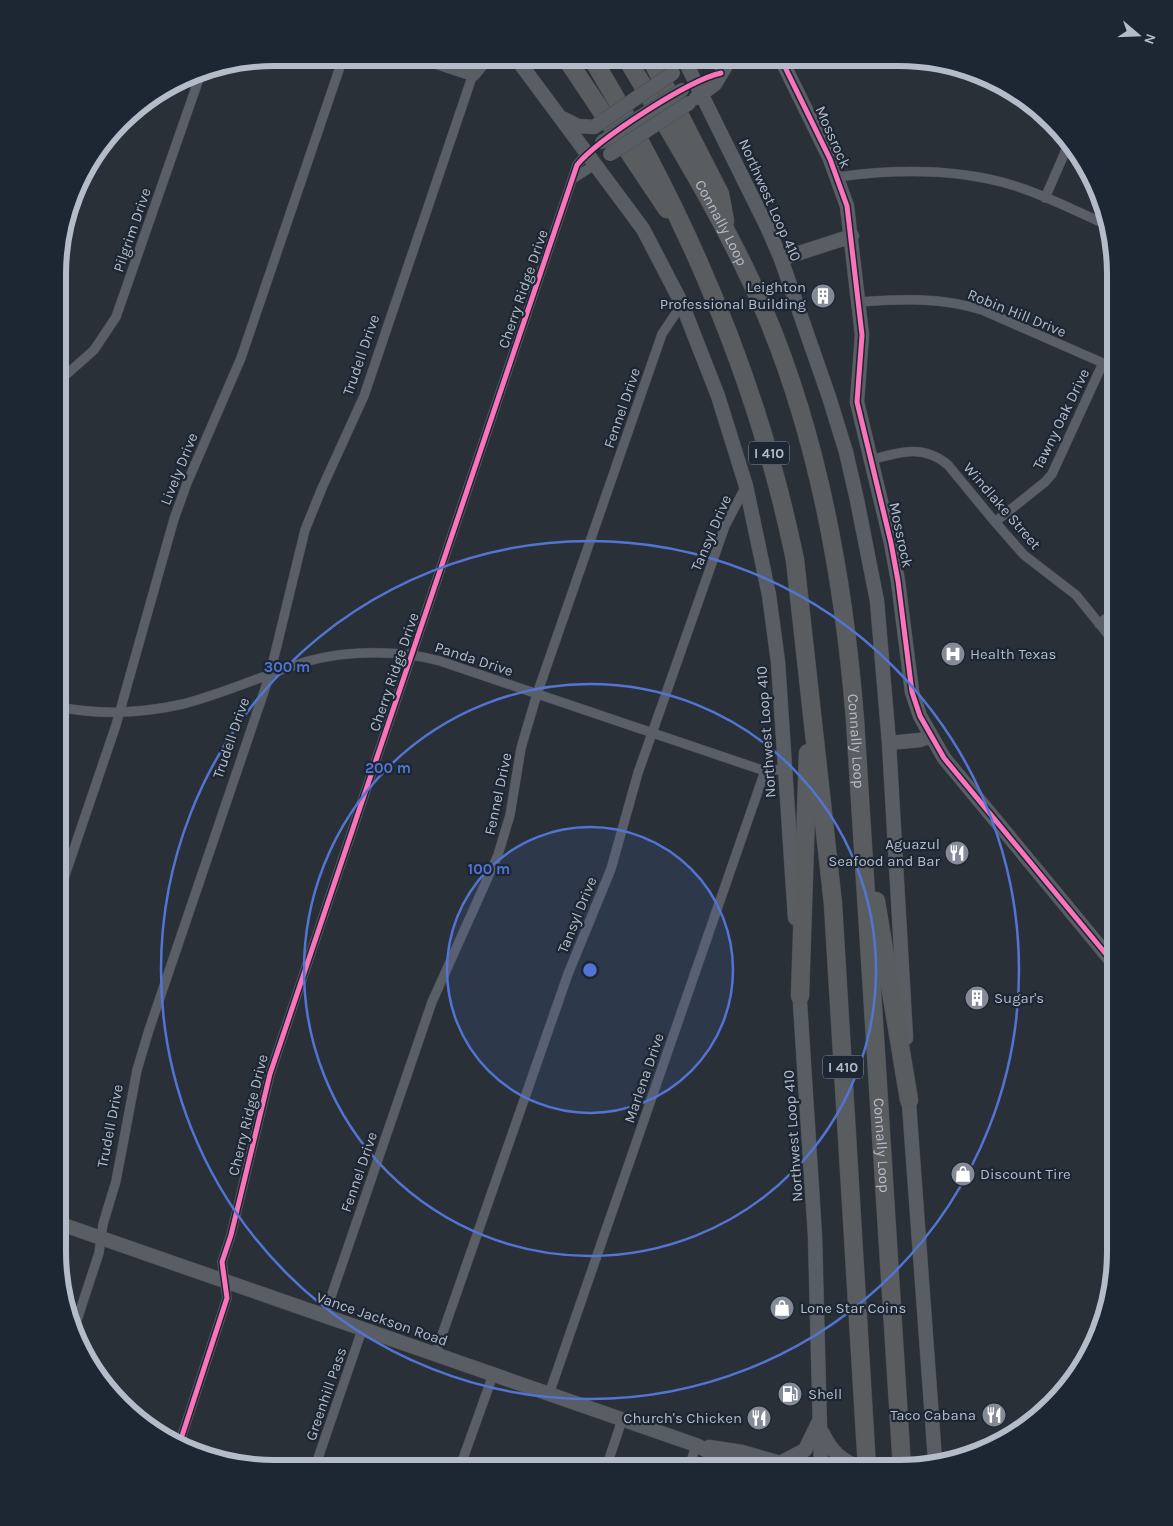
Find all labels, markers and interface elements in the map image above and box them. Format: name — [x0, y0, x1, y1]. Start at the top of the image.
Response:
north arrow — [1113, 10, 1163, 60]
text: N — [1140, 32, 1159, 47]
street label: Mossrock — [811, 103, 855, 171]
street label: Northwest Loop 410 — [735, 136, 805, 264]
street label: Connally Loop — [691, 177, 751, 269]
street label: Pilgrim Drive — [109, 185, 155, 275]
street label: Cherry Ridge Drive — [494, 227, 552, 351]
place label: Leighton Professional Building — [660, 278, 807, 313]
building icon: Leighton Professional Building — [810, 283, 836, 309]
street label: Robin Hill Drive — [965, 285, 1069, 341]
street label: Trudell Drive — [339, 312, 383, 398]
street label: Fennel Drive — [600, 365, 644, 451]
street label: Tawny Oak Drive — [1029, 366, 1093, 472]
street label: Lively Drive — [156, 430, 202, 508]
road number: I 410 — [749, 442, 789, 464]
street label: Windlake Street — [959, 459, 1045, 553]
street label: Tansyl Drive — [687, 492, 735, 574]
street label: Mossrock — [885, 501, 917, 569]
street label: Cherry Ridge Drive — [365, 610, 423, 734]
street label: Panda Drive — [433, 638, 515, 680]
hospital icon: Health Texas — [940, 641, 966, 667]
place label: Health Texas — [970, 645, 1056, 663]
text: 300 m — [264, 658, 310, 676]
street label: Northwest Loop 410 — [752, 665, 780, 799]
street label: Connally Loop — [844, 693, 868, 789]
street label: Trudell Drive — [209, 695, 253, 781]
street label: Fennel Drive — [480, 751, 516, 837]
text: 200 m — [365, 759, 411, 777]
place label: Aguazul Seafood and Bar — [828, 835, 941, 870]
restaurant icon: Aguazul Seafood and Bar — [944, 840, 970, 866]
text: 100 m — [468, 860, 510, 878]
street label: Tansyl Drive — [554, 874, 600, 956]
centre of rings — [581, 961, 599, 979]
building icon: Sugar's — [964, 985, 990, 1011]
place label: Sugar's — [994, 989, 1044, 1007]
street label: Marlena Drive — [620, 1031, 668, 1125]
street label: Cherry Ridge Drive — [224, 1052, 272, 1178]
road number: I 410 — [823, 1056, 863, 1078]
street label: Northwest Loop 410 — [779, 1069, 807, 1203]
street label: Trudell Drive — [93, 1083, 127, 1169]
street label: Connally Loop — [870, 1097, 894, 1193]
street label: Fennel Drive — [337, 1129, 381, 1215]
shop icon: Discount Tire — [950, 1161, 976, 1187]
place label: Discount Tire — [980, 1165, 1071, 1183]
street label: Vance Jackson Road — [314, 1288, 450, 1350]
shop icon: Lone Star Coins — [769, 1295, 795, 1321]
place label: Lone Star Coins — [800, 1299, 906, 1317]
street label: Greenhill Pass — [302, 1345, 350, 1443]
fuel station icon: Shell — [777, 1381, 803, 1407]
place label: Shell — [808, 1385, 842, 1403]
restaurant icon: Taco Cabana — [981, 1402, 1007, 1428]
restaurant icon: Church's Chicken — [746, 1405, 772, 1431]
place label: Taco Cabana — [890, 1406, 976, 1424]
place label: Church's Chicken — [623, 1409, 742, 1427]

